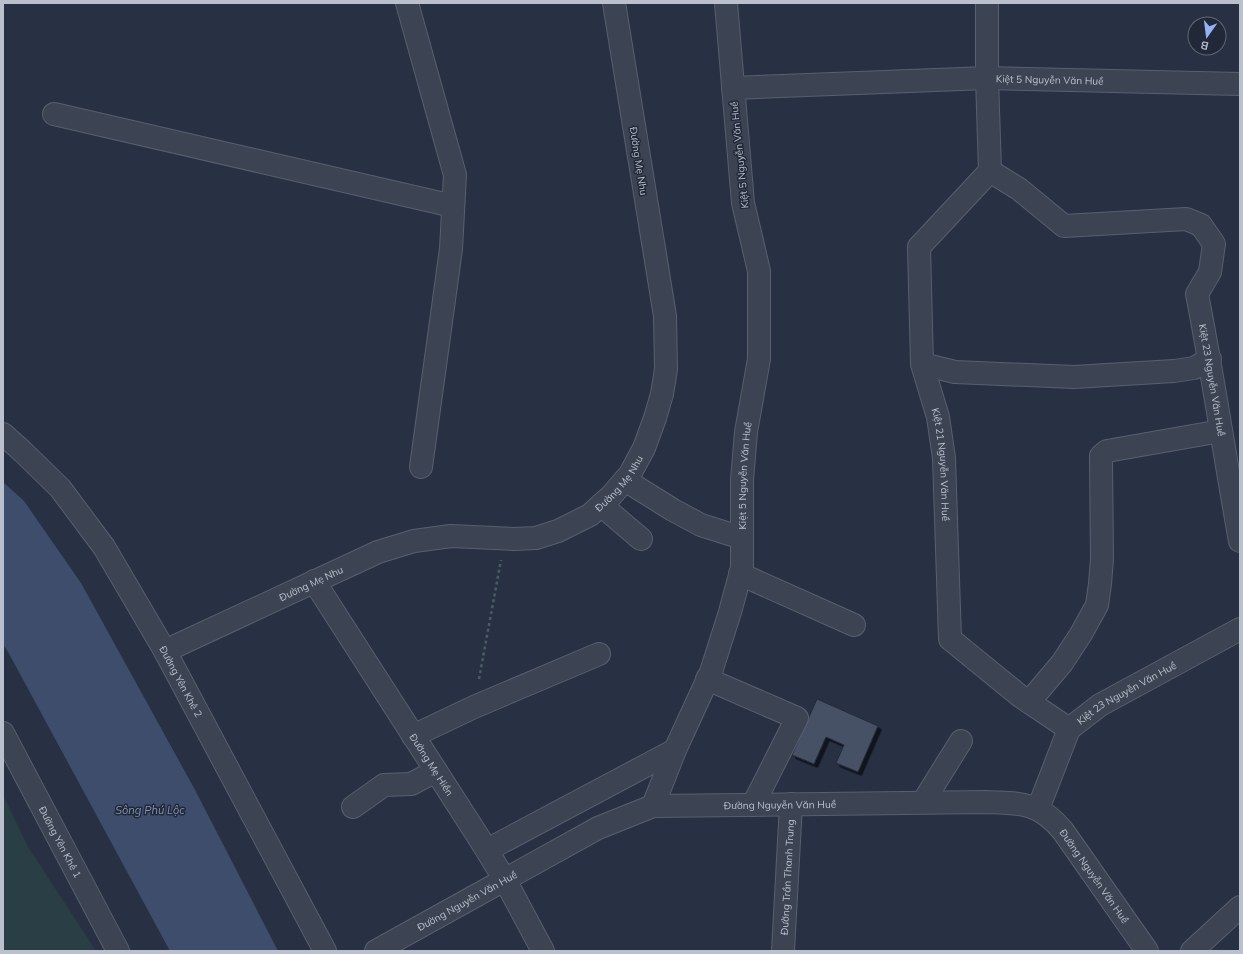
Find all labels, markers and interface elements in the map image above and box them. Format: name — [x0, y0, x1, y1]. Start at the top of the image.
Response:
north arrow — [1187, 16, 1227, 56]
text: B — [1199, 38, 1210, 53]
street label: Kiệt 5 Nguyễn Văn Huề — [996, 72, 1104, 88]
street label: Kiệt 5 Nguyễn Văn Huề — [727, 101, 752, 209]
street label: Đường Mẹ Nhu — [627, 126, 650, 196]
street label: Kiệt 23 Nguyễn Văn Huề — [1196, 323, 1228, 437]
street label: Kiệt 21 Nguyễn Văn Huề — [929, 406, 952, 521]
street label: Kiệt 5 Nguyễn Văn Huề — [736, 421, 755, 530]
street label: Đường Mẹ Nhu — [592, 453, 646, 514]
street label: Đường Mẹ Nhu — [277, 563, 345, 604]
street label: Đường Yên Khê 2 — [156, 643, 205, 719]
street label: Kiệt 23 Nguyễn Văn Huề — [1074, 659, 1179, 728]
street label: Đường Mẹ Hiền — [407, 731, 456, 798]
street label: Đường Nguyễn Văn Huề — [724, 798, 836, 812]
water label: Sông Phú Lộc — [115, 803, 185, 817]
street label: Đường Yên Khê 1 — [36, 804, 84, 880]
street label: Đường Trần Thanh Trung — [778, 819, 797, 935]
street label: Đường Nguyễn Văn Huề — [1057, 826, 1132, 926]
street label: Đường Nguyễn Văn Huề — [415, 868, 520, 934]

